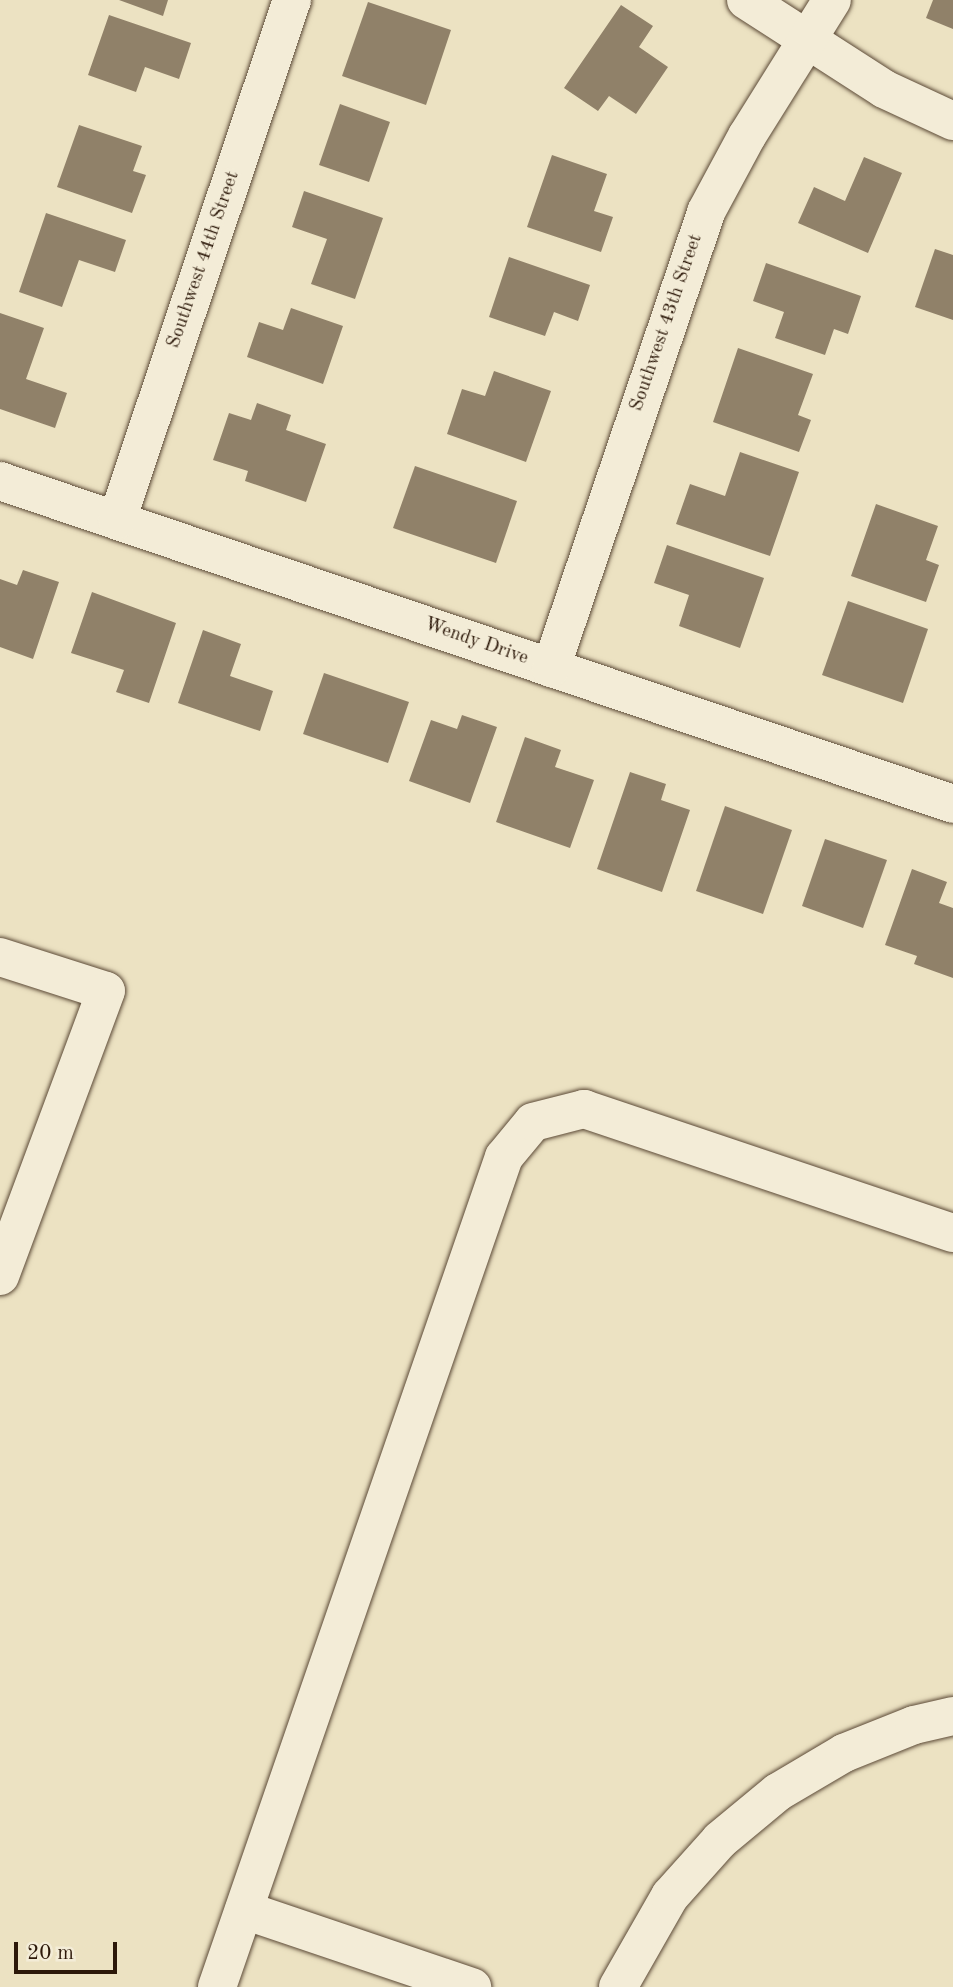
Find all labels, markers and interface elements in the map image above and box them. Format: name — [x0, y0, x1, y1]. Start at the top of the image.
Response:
street label: Southwest 44th Street — [163, 168, 245, 352]
street label: Southwest 43th Street — [626, 231, 708, 415]
street label: Wendy Drive — [421, 614, 531, 670]
scale bar — [18, 1927, 121, 1971]
text: 20 m — [27, 1943, 74, 1964]

